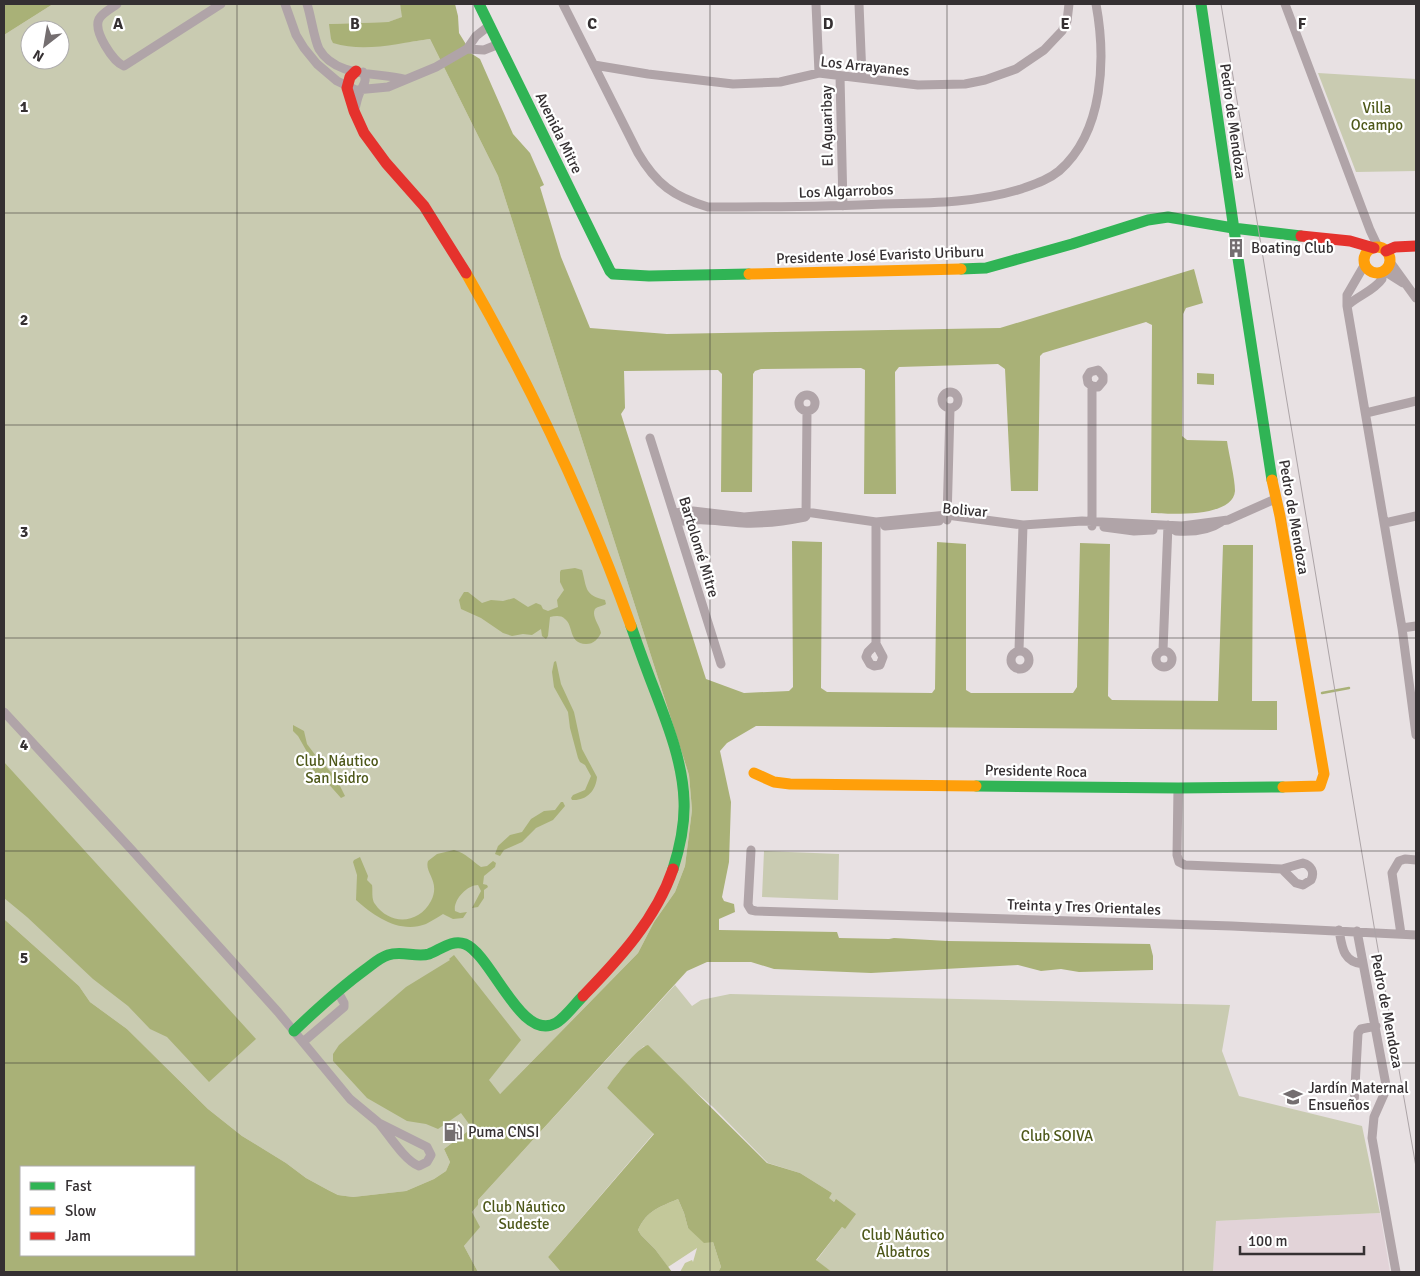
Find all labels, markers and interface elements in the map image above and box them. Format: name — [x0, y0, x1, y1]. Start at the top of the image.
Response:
text: A — [113, 14, 124, 34]
text: B — [350, 14, 360, 34]
text: C — [587, 14, 597, 34]
text: D — [823, 14, 834, 34]
text: E — [1060, 14, 1070, 34]
text: F — [1298, 14, 1307, 34]
north arrow — [20, 20, 70, 70]
text: N — [30, 46, 47, 66]
street label: Los Arrayanes — [820, 52, 911, 80]
street label: Pedro de Mendoza — [1216, 62, 1250, 180]
street label: El Aguaribay — [817, 85, 837, 167]
street label: Avenida Mitre — [532, 89, 586, 177]
text: 1 — [20, 97, 29, 117]
park label: Villa Ocampo — [1351, 99, 1403, 134]
street label: Los Algarrobos — [798, 180, 894, 202]
building icon: Boating Club — [1225, 237, 1247, 259]
place label: Boating Club — [1251, 239, 1334, 257]
street label: Presidente José Evaristo Uriburu — [776, 242, 984, 268]
text: 2 — [20, 310, 28, 330]
street label: Pedro de Mendoza — [1275, 458, 1313, 576]
street label: Bartolomé Mitre — [675, 494, 723, 600]
street label: Bolivar — [942, 499, 989, 521]
text: 3 — [20, 522, 28, 542]
text: 4 — [20, 735, 29, 755]
park label: Club Náutico San Isidro — [296, 752, 379, 787]
street label: Presidente Roca — [985, 761, 1087, 781]
street label: Treinta y Tres Orientales — [1007, 895, 1162, 919]
text: 5 — [20, 948, 28, 968]
street label: Pedro de Mendoza — [1367, 952, 1407, 1070]
place label: Jardín Maternal Ensueños — [1308, 1079, 1409, 1114]
school or university icon: Jardín Maternal Ensueños — [1282, 1086, 1304, 1108]
fuel station icon: Puma CNSI — [442, 1121, 464, 1143]
place label: Puma CNSI — [468, 1123, 539, 1141]
park label: Club SOIVA — [1021, 1127, 1093, 1145]
legend — [20, 1166, 195, 1256]
text: Fast — [65, 1177, 92, 1195]
park label: Club Náutico Sudeste — [483, 1198, 566, 1233]
text: Slow — [65, 1202, 96, 1220]
scale bar — [1240, 1224, 1364, 1256]
park label: Club Náutico Álbatros — [862, 1226, 945, 1261]
text: Jam — [65, 1227, 91, 1245]
text: 100 m — [1248, 1232, 1288, 1250]

